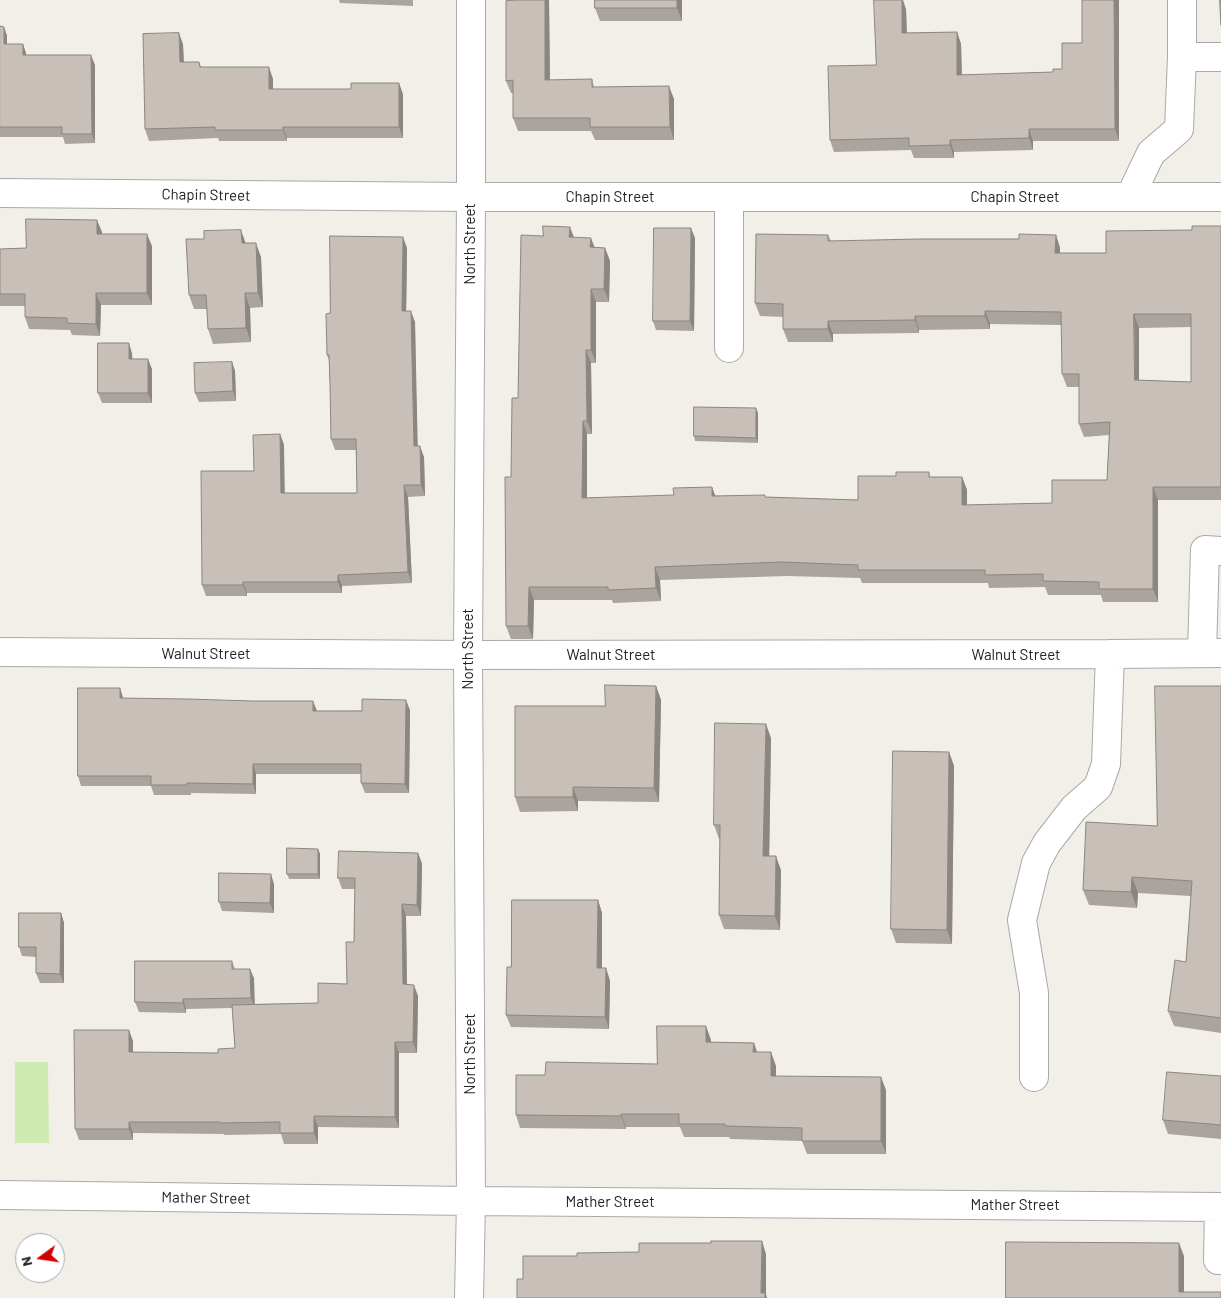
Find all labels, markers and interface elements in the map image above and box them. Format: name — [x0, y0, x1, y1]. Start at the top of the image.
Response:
street label: Chapin Street — [161, 185, 251, 205]
street label: Chapin Street — [566, 188, 654, 206]
street label: Chapin Street — [971, 188, 1059, 206]
street label: North Street — [461, 203, 479, 285]
street label: North Street — [459, 608, 477, 690]
street label: Walnut Street — [161, 645, 251, 663]
street label: Walnut Street — [566, 646, 656, 664]
street label: Walnut Street — [971, 646, 1061, 664]
street label: North Street — [461, 1013, 479, 1095]
street label: Mather Street — [161, 1188, 251, 1208]
street label: Mather Street — [565, 1193, 655, 1211]
street label: Mather Street — [970, 1196, 1060, 1214]
north arrow — [15, 1233, 65, 1283]
text: N — [17, 1255, 35, 1268]

